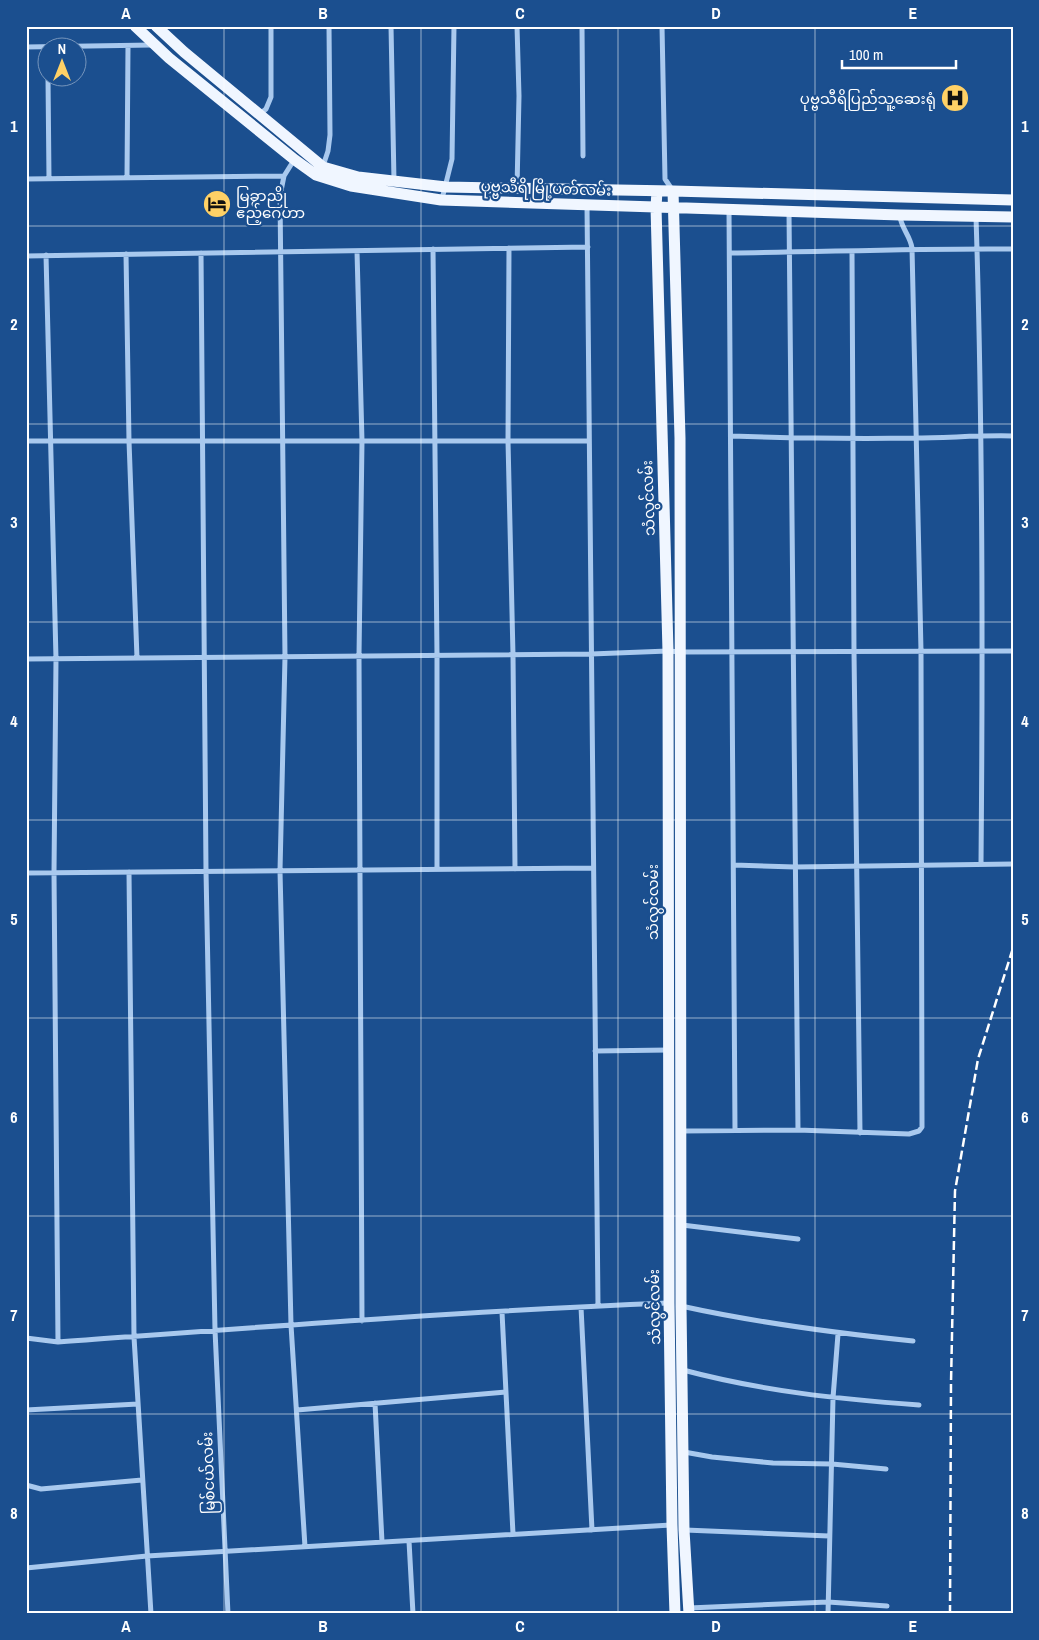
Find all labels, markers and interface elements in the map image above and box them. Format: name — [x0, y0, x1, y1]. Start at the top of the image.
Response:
text: A — [121, 2, 131, 24]
text: B — [318, 2, 328, 24]
text: C — [515, 2, 525, 24]
text: D — [711, 2, 721, 24]
text: E — [909, 2, 918, 24]
north arrow — [38, 38, 88, 88]
scale bar — [842, 38, 955, 70]
text: N — [58, 40, 66, 58]
text: 100 m — [849, 44, 883, 65]
hospital icon: ပုဗ္ဗသီရိပြည်သူ့ဆေးရုံ — [940, 83, 970, 113]
place label: ပုဗ္ဗသီရိပြည်သူ့ဆေးရုံ — [800, 88, 936, 111]
text: 1 — [10, 115, 18, 137]
text: 1 — [1021, 115, 1029, 137]
street label: ပုဗ္ဗသီရိ မြို့ပတ်လမ်း — [480, 175, 612, 203]
place label: မြခွာညို ဧည့်ဂေဟာ — [236, 185, 305, 225]
hotel icon: မြခွာညို ဧည့်ဂေဟာ — [202, 189, 232, 219]
text: 2 — [10, 313, 18, 335]
text: 2 — [1021, 313, 1029, 335]
street label: သံလွင်လမ်း — [636, 460, 661, 536]
text: 3 — [10, 511, 18, 533]
text: 3 — [1021, 511, 1029, 533]
text: 4 — [10, 710, 18, 732]
text: 4 — [1021, 710, 1029, 732]
street label: သံလွင်လမ်း — [642, 864, 664, 940]
text: 5 — [10, 908, 18, 930]
text: 5 — [1021, 908, 1029, 930]
text: 6 — [10, 1106, 18, 1128]
text: 6 — [1021, 1106, 1029, 1128]
street label: သံလွင်လမ်း — [643, 1269, 666, 1345]
text: 7 — [10, 1304, 18, 1326]
text: 7 — [1021, 1304, 1029, 1326]
street label: မြစ်ငယ်လမ်း — [196, 1431, 222, 1515]
text: 8 — [10, 1502, 18, 1524]
text: 8 — [1021, 1502, 1029, 1524]
text: A — [121, 1615, 131, 1637]
text: B — [318, 1615, 328, 1637]
text: C — [515, 1615, 525, 1637]
text: D — [711, 1615, 721, 1637]
text: E — [909, 1615, 918, 1637]

